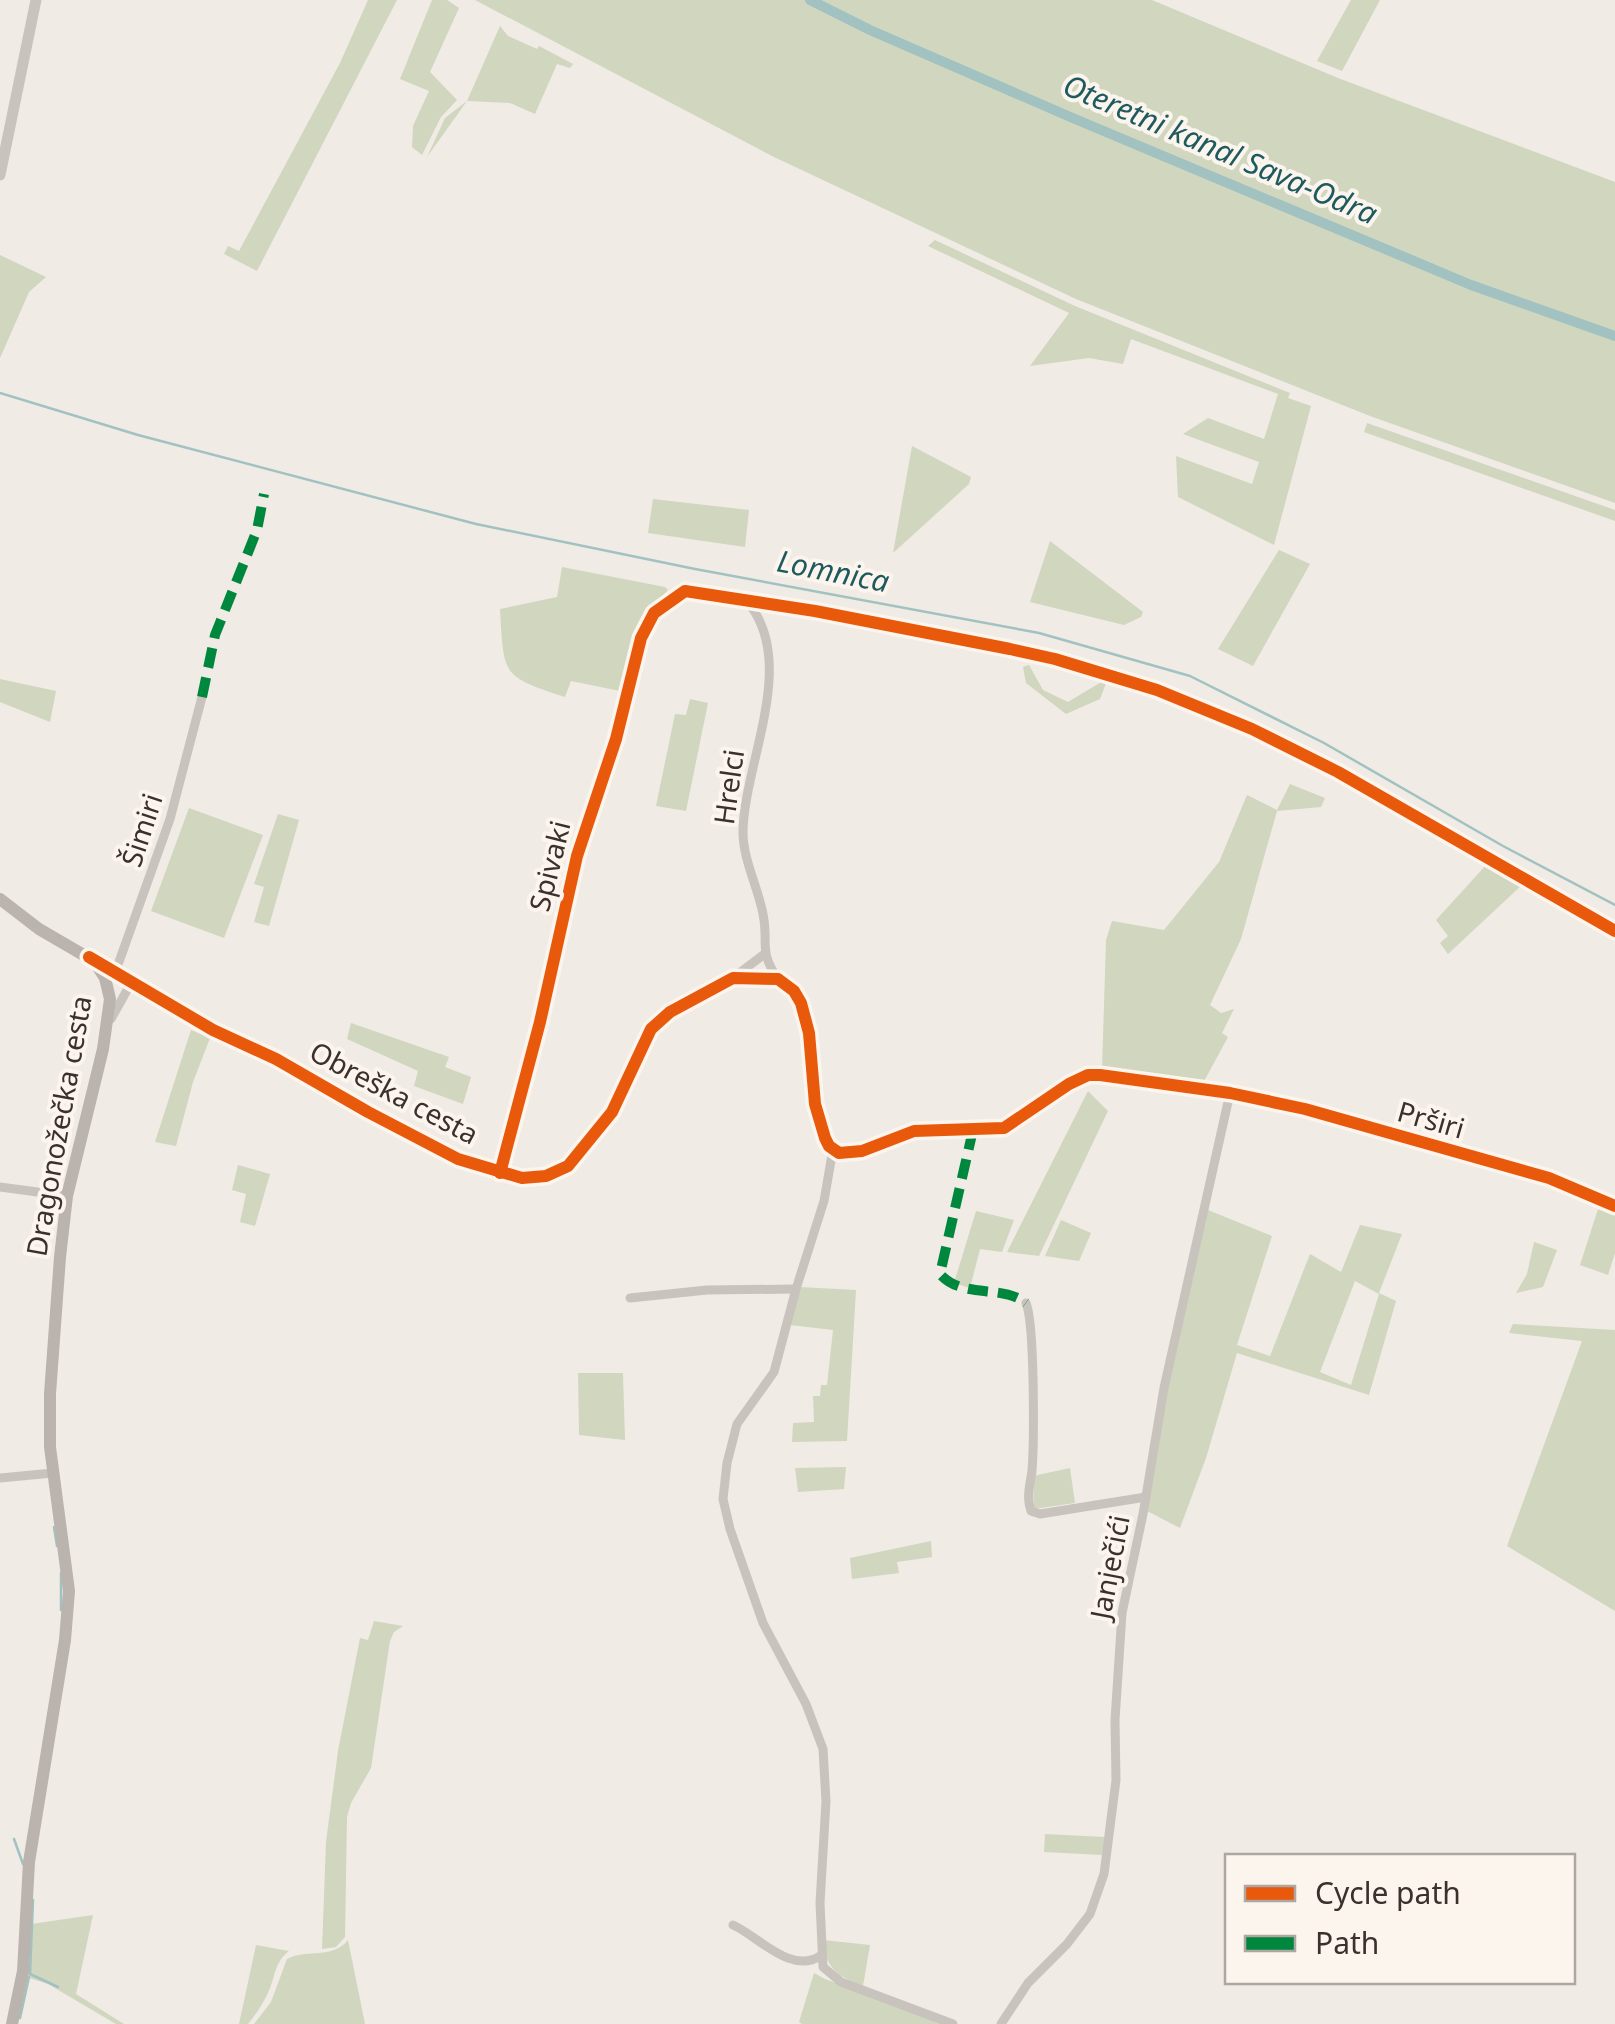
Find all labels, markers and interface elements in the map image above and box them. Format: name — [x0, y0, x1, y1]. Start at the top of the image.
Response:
water label: Oteretni kanal Sava-Odra — [1057, 64, 1384, 233]
water label: Lomnica — [774, 540, 893, 601]
street label: Hrelci — [704, 747, 752, 827]
street label: Šimiri — [111, 788, 171, 871]
street label: Spivaki — [519, 817, 579, 915]
street label: Dragonožečka cesta — [16, 992, 100, 1259]
street label: Obreška cesta — [304, 1032, 485, 1152]
street label: Prširi — [1393, 1091, 1469, 1147]
street label: Janječići — [1080, 1512, 1138, 1625]
legend — [1225, 1854, 1575, 1984]
text: Cycle path — [1315, 1872, 1461, 1913]
text: Path — [1315, 1922, 1379, 1963]

